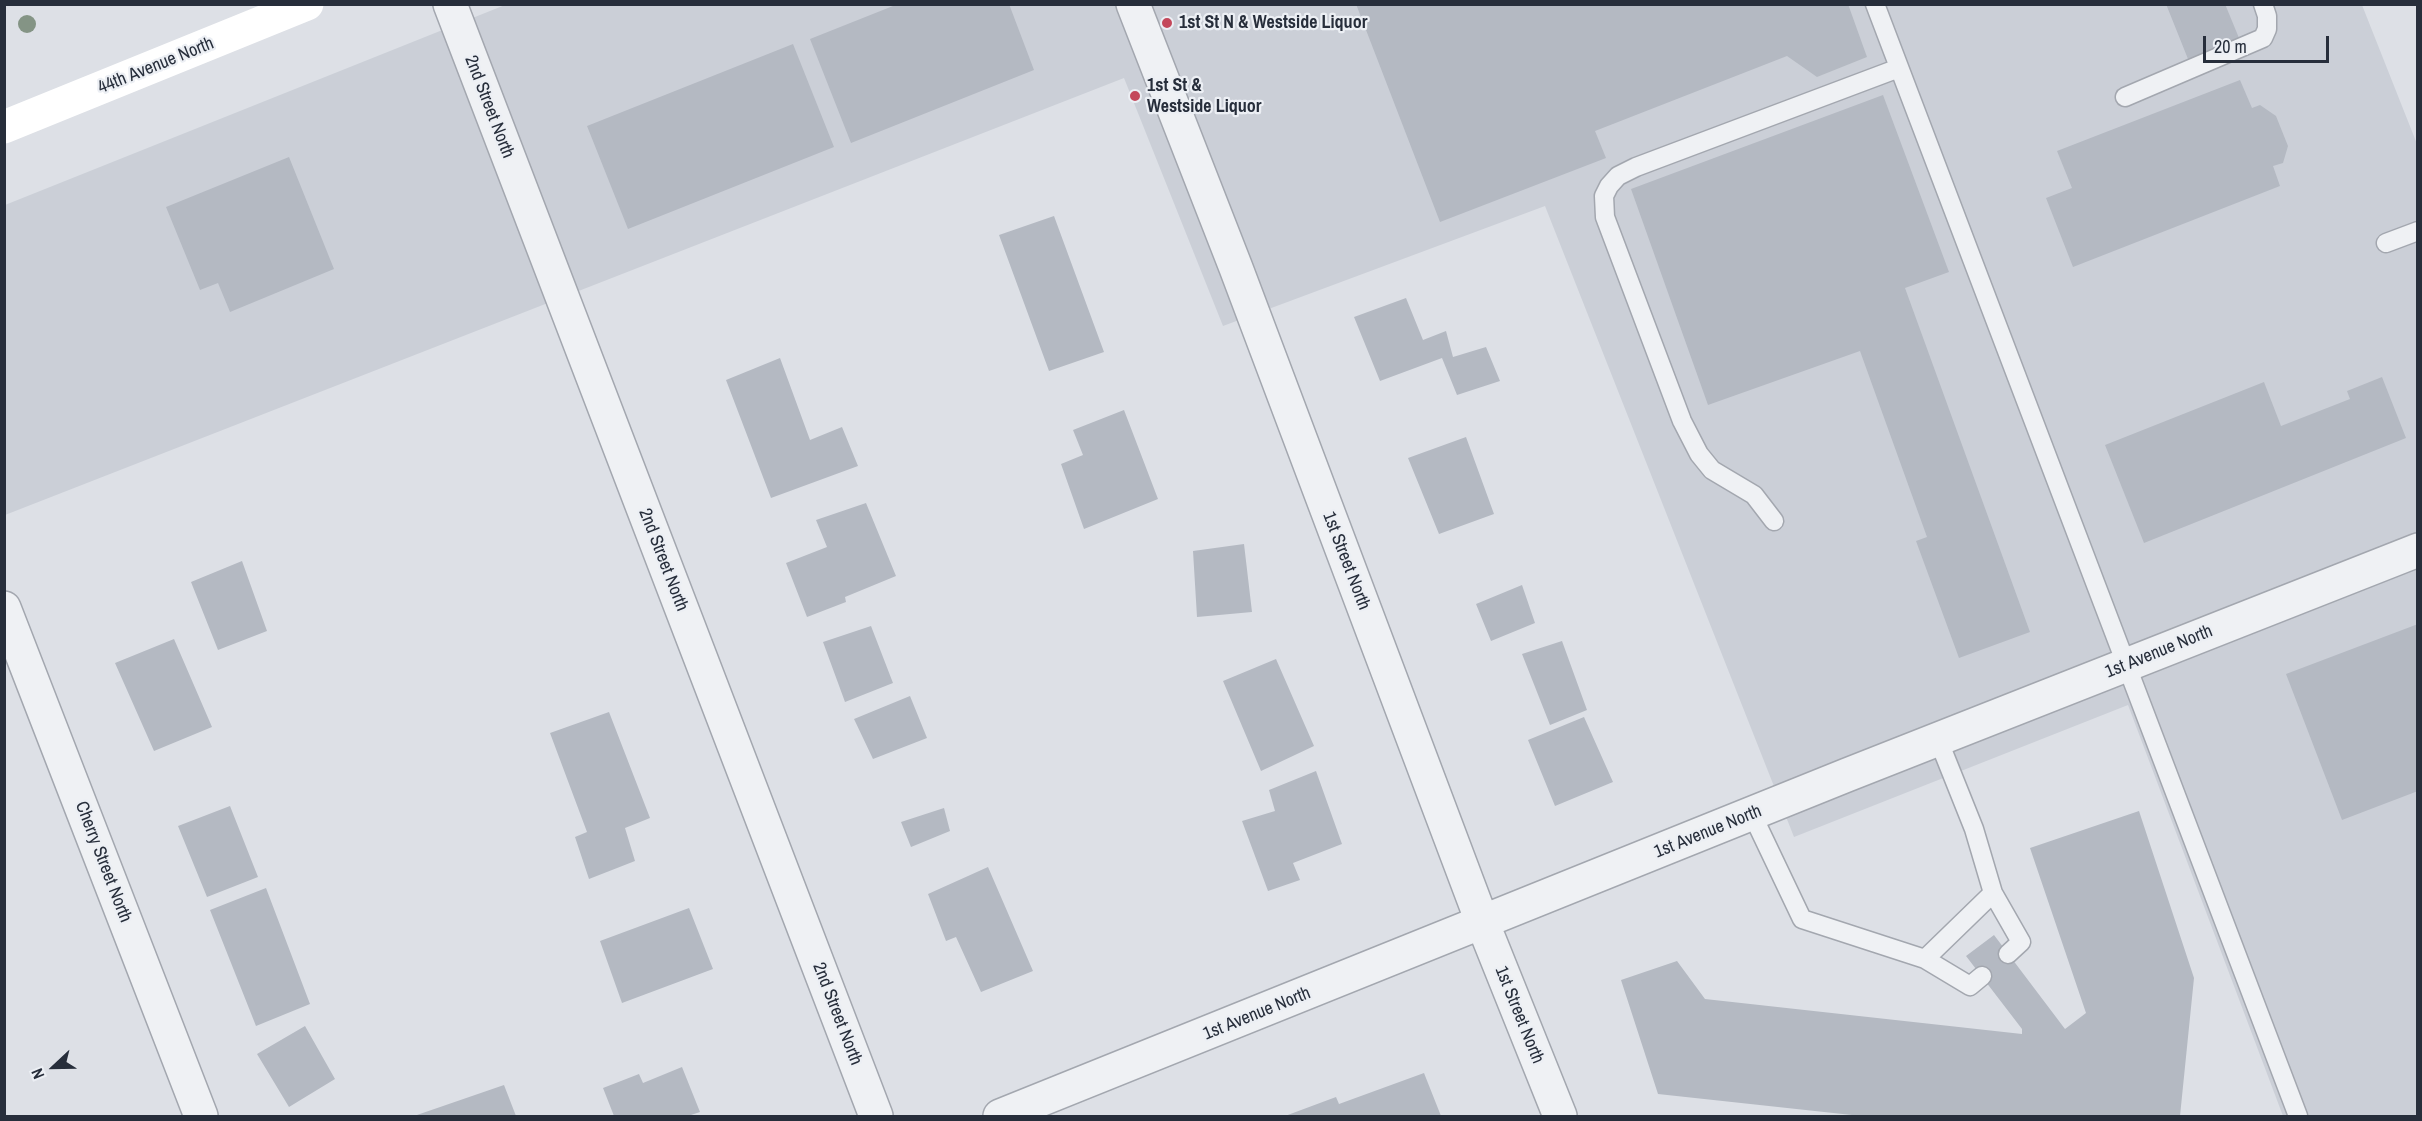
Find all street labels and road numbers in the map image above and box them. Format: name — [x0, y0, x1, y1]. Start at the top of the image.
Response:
street label: 44th Avenue North — [95, 33, 217, 99]
street label: 2nd Street North — [460, 53, 518, 161]
street label: 2nd Street North — [634, 506, 692, 614]
street label: 1st Street North — [1317, 509, 1375, 613]
street label: 1st Avenue North — [2102, 621, 2216, 683]
street label: Cherry Street North — [70, 798, 136, 926]
street label: 1st Avenue North — [1651, 801, 1765, 863]
street label: 2nd Street North — [808, 960, 866, 1068]
street label: 1st Street North — [1490, 963, 1548, 1067]
street label: 1st Avenue North — [1200, 983, 1314, 1045]

